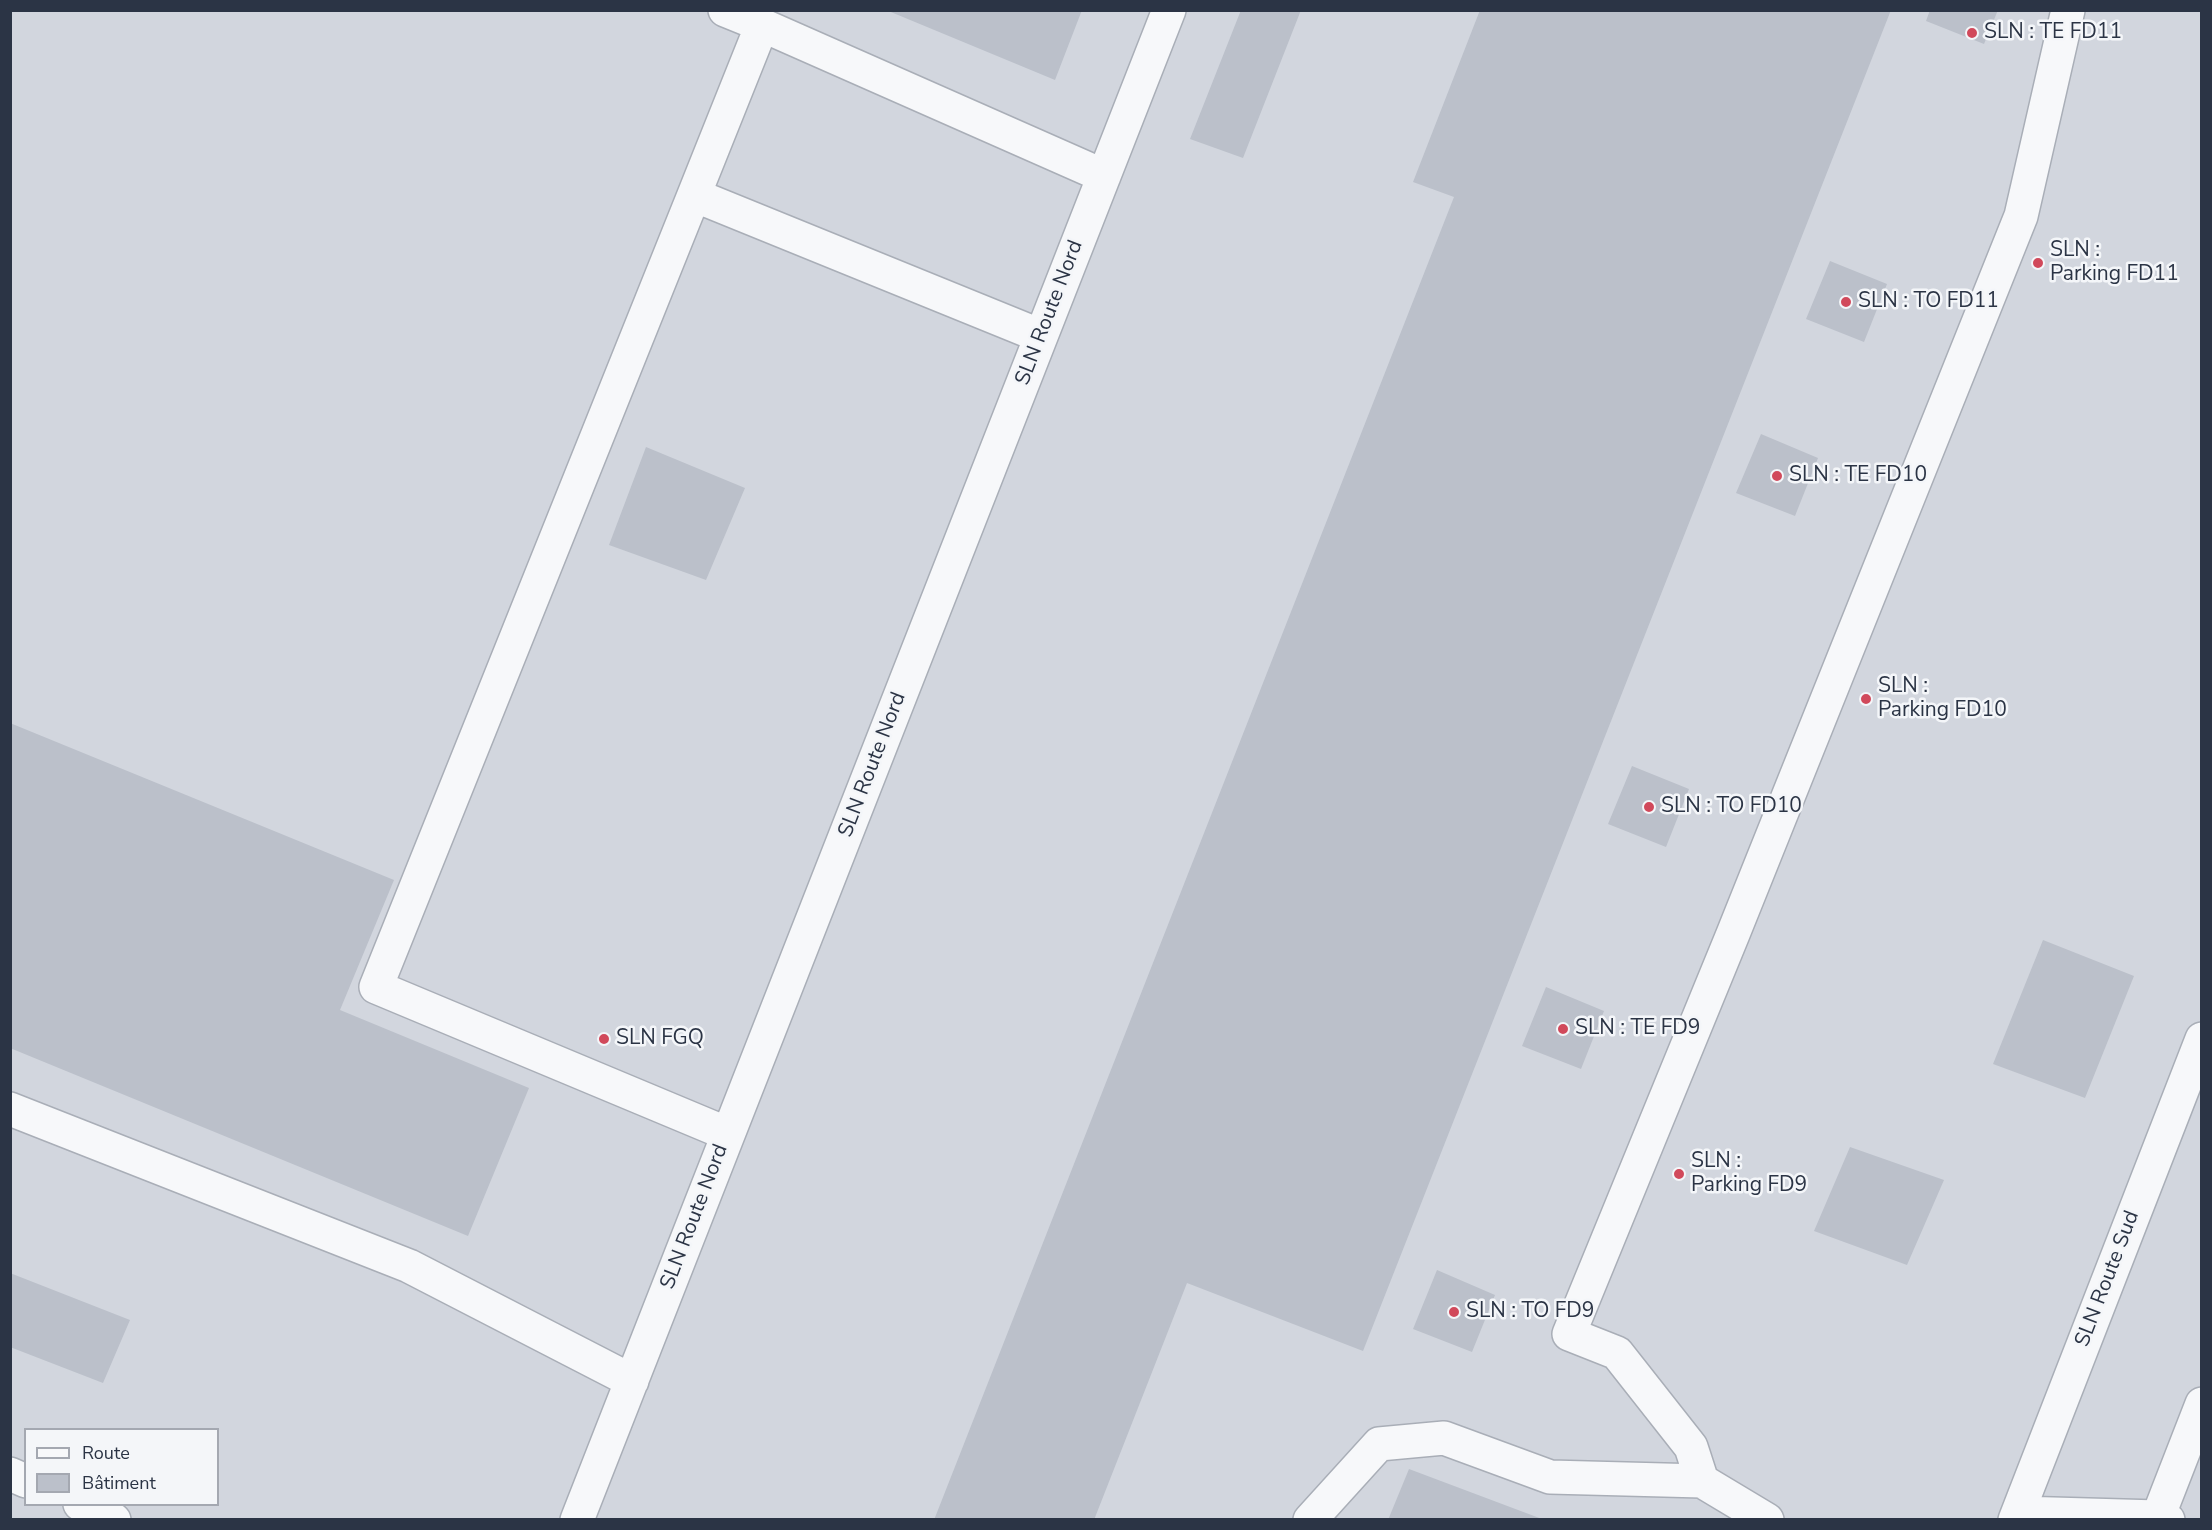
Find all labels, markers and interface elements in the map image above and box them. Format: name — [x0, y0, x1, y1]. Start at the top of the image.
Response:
place label: SLN : TE FD11 — [1984, 20, 2122, 46]
marker: SLN : TE FD11 — [1965, 26, 1979, 40]
street label: SLN Route Nord — [1011, 237, 1089, 389]
place label: SLN : Parking FD11 — [2050, 238, 2179, 288]
marker: SLN : Parking FD11 — [2031, 256, 2045, 270]
place label: SLN : TO FD11 — [1858, 289, 1999, 315]
marker: SLN : TO FD11 — [1839, 295, 1853, 309]
place label: SLN : TE FD10 — [1789, 463, 1927, 489]
marker: SLN : TE FD10 — [1770, 469, 1784, 483]
place label: SLN : Parking FD10 — [1878, 674, 2007, 724]
street label: SLN Route Nord — [834, 689, 912, 841]
marker: SLN : Parking FD10 — [1859, 692, 1873, 706]
place label: SLN : TO FD10 — [1661, 794, 1802, 820]
marker: SLN : TO FD10 — [1642, 800, 1656, 814]
place label: SLN : TE FD9 — [1575, 1016, 1700, 1042]
marker: SLN : TE FD9 — [1556, 1022, 1570, 1036]
place label: SLN FGQ — [616, 1026, 704, 1052]
marker: SLN FGQ — [597, 1032, 611, 1046]
street label: SLN Route Nord — [656, 1141, 734, 1293]
place label: SLN : Parking FD9 — [1691, 1149, 1807, 1199]
marker: SLN : Parking FD9 — [1672, 1167, 1686, 1181]
street label: SLN Route Sud — [2071, 1208, 2145, 1350]
place label: SLN : TO FD9 — [1466, 1299, 1594, 1325]
marker: SLN : TO FD9 — [1447, 1305, 1461, 1319]
legend — [24, 1428, 219, 1506]
text: Route — [82, 1441, 130, 1465]
text: Bâtiment — [82, 1471, 156, 1495]

